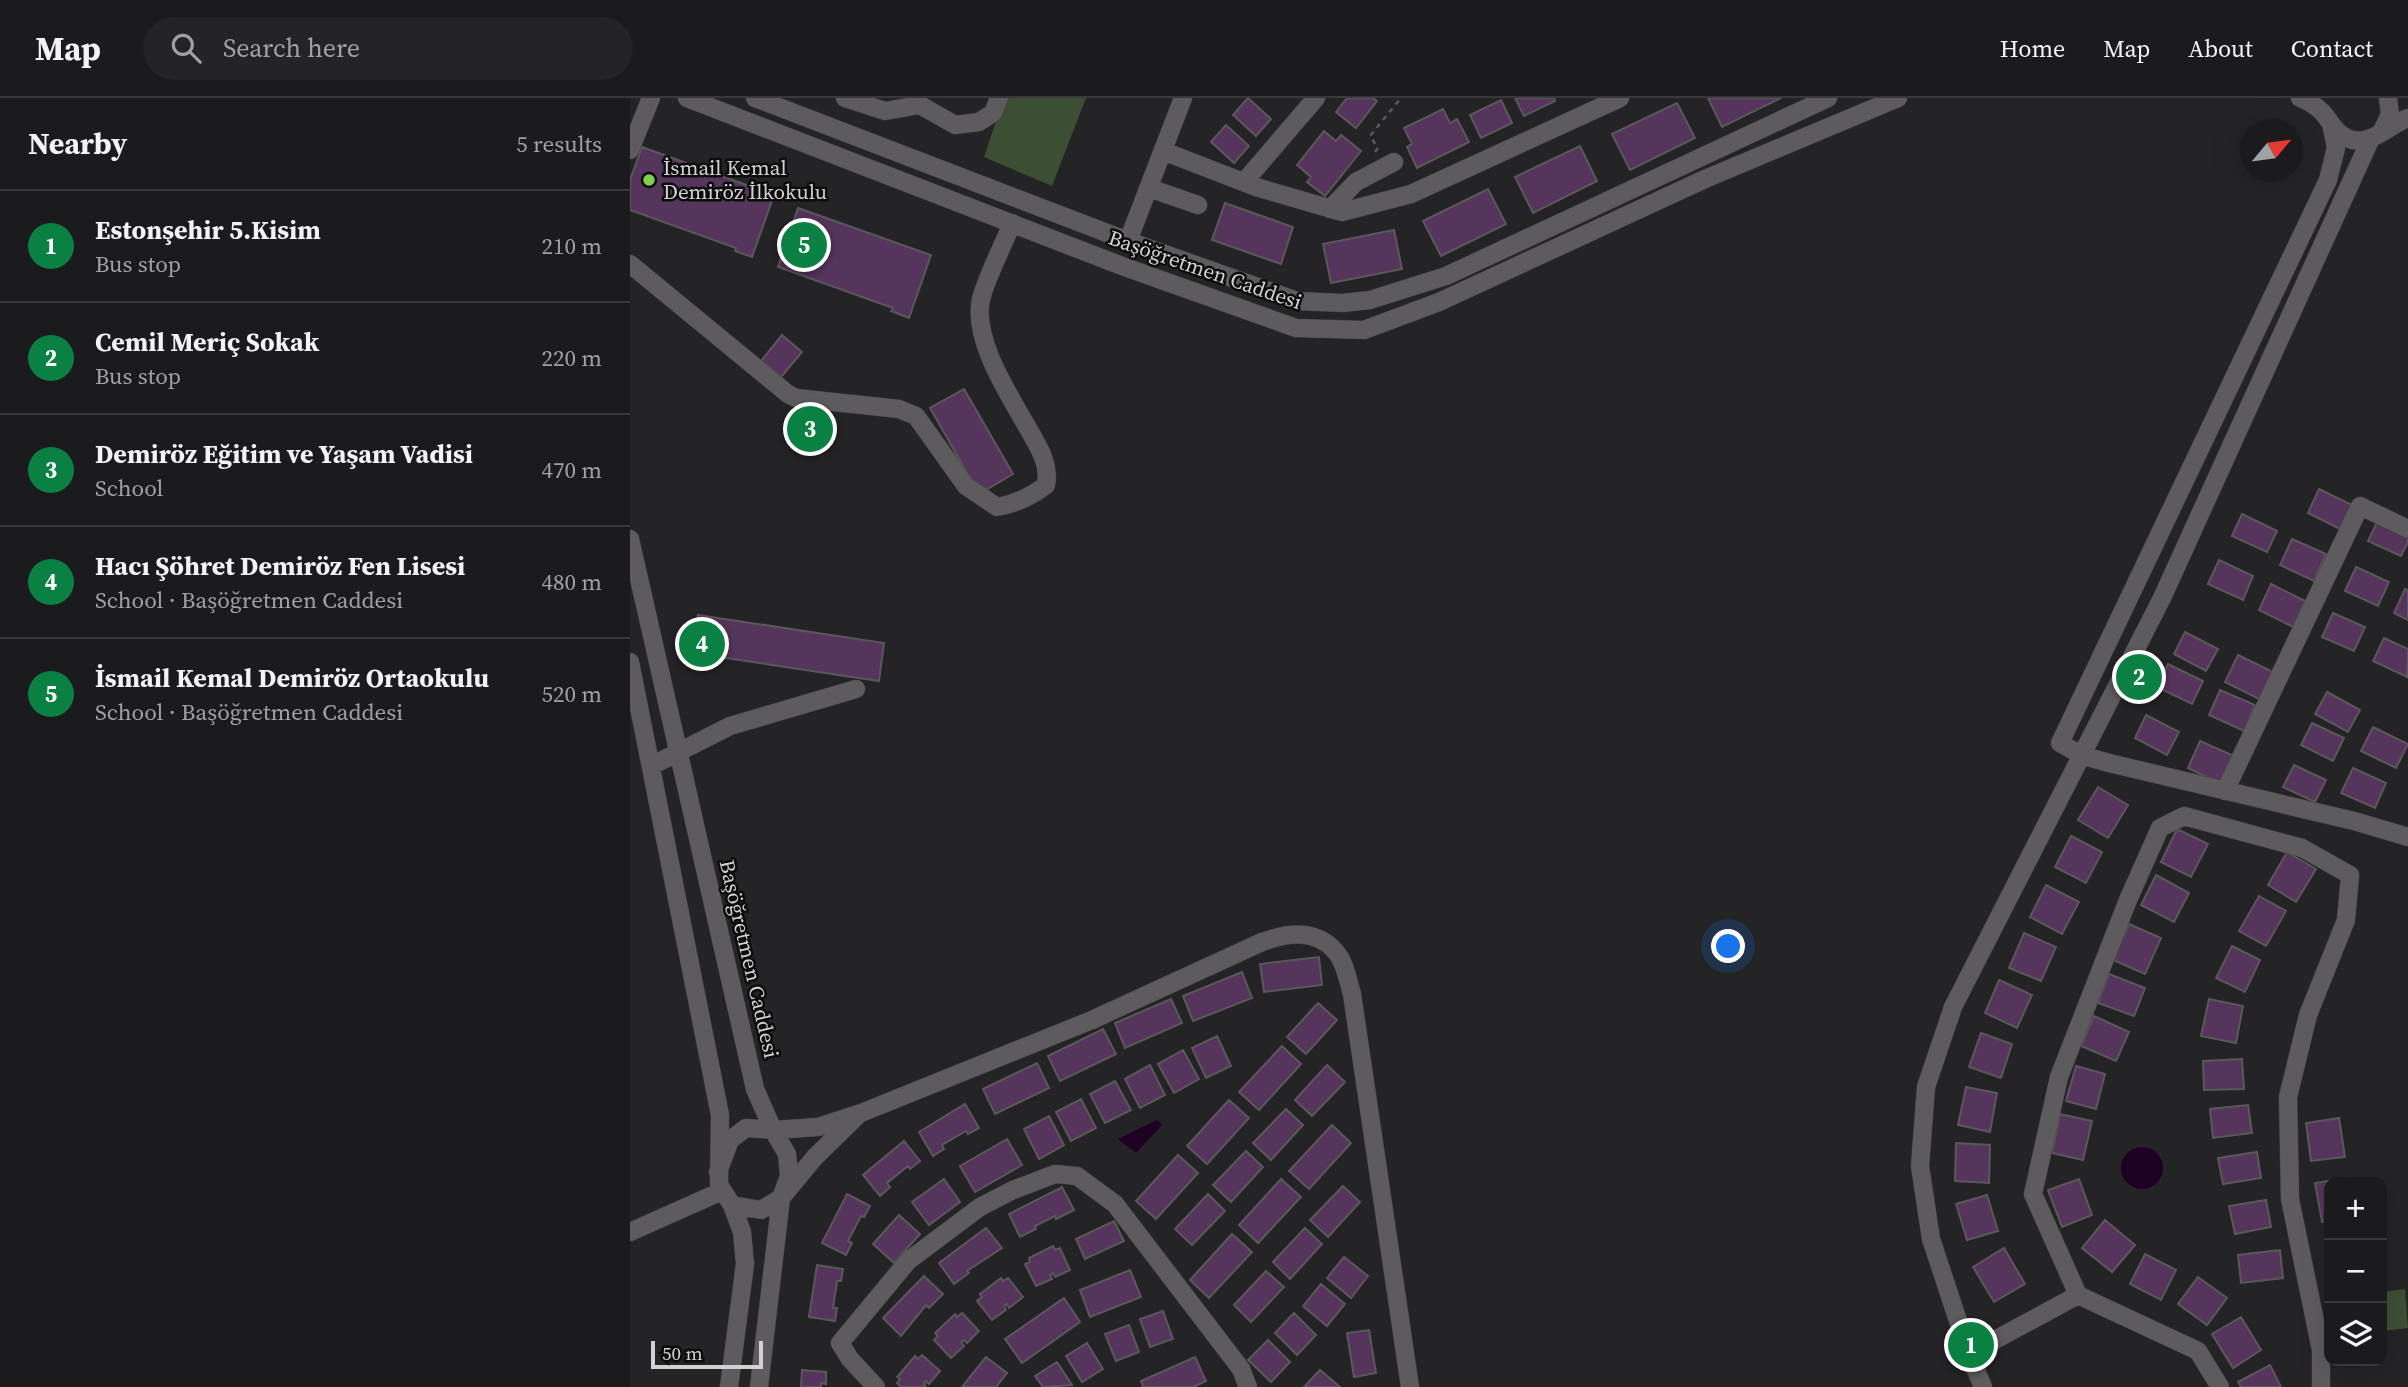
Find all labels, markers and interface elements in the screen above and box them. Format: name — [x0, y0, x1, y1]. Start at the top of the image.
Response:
search box — [143, 17, 633, 80]
text: Map — [35, 26, 101, 71]
icon: search — [167, 29, 205, 67]
text: Search here — [223, 30, 360, 66]
text: Home — [2000, 32, 2065, 65]
text: Map — [2103, 32, 2150, 65]
text: About — [2188, 32, 2253, 65]
text: Contact — [2291, 32, 2373, 65]
north arrow — [2240, 119, 2303, 182]
text: Nearby — [28, 123, 127, 164]
text: 5 results — [516, 128, 602, 160]
place label: İsmail Kemal Demiröz İlkokulu — [663, 153, 827, 206]
marker: İsmail Kemal Demiröz İlkokulu — [641, 172, 657, 188]
text: Estonşehir 5.Kisim — [95, 212, 321, 248]
pin: 5 — [781, 219, 827, 271]
street label: Başöğretmen Caddesi — [1105, 223, 1306, 316]
text: 1 — [45, 230, 57, 262]
text: 210 m — [541, 230, 602, 262]
text: Bus stop — [95, 248, 181, 280]
text: Cemil Meriç Sokak — [95, 324, 319, 360]
text: 2 — [45, 342, 57, 374]
text: 220 m — [541, 342, 602, 374]
text: Bus stop — [95, 360, 181, 392]
pin: 3 — [787, 403, 833, 455]
text: Demiröz Eğitim ve Yaşam Vadisi — [95, 436, 473, 472]
text: 3 — [45, 454, 57, 486]
text: 470 m — [541, 454, 602, 486]
text: School — [95, 472, 163, 504]
text: Hacı Şöhret Demiröz Fen Lisesi — [95, 548, 465, 584]
text: 4 — [45, 566, 57, 598]
text: 480 m — [541, 566, 602, 598]
text: School · Başöğretmen Caddesi — [95, 584, 403, 616]
pin: 4 — [679, 618, 725, 670]
pin: 2 — [2116, 651, 2162, 703]
text: İsmail Kemal Demiröz Ortaokulu — [95, 660, 489, 696]
text: 5 — [45, 678, 57, 710]
text: 520 m — [541, 678, 602, 710]
text: School · Başöğretmen Caddesi — [95, 696, 403, 728]
street label: Başöğretmen Caddesi — [713, 857, 786, 1061]
your location — [1711, 929, 1745, 963]
map controls — [2324, 1177, 2387, 1366]
button: + — [2324, 1177, 2387, 1240]
button: − — [2324, 1240, 2387, 1303]
button: layers — [2324, 1303, 2387, 1366]
pin: 1 — [1948, 1319, 1994, 1371]
scale bar — [651, 1338, 763, 1370]
text: 50 m — [662, 1340, 703, 1366]

